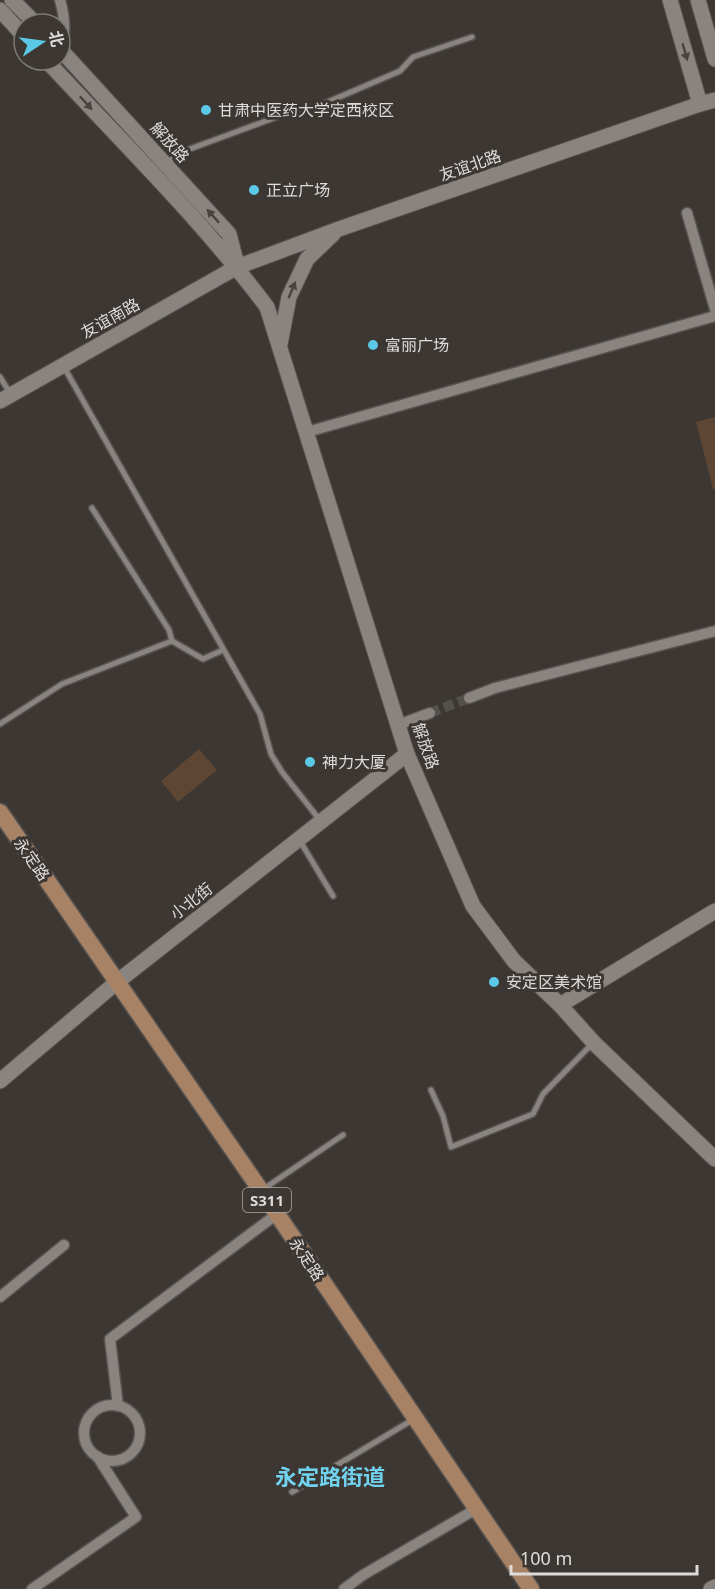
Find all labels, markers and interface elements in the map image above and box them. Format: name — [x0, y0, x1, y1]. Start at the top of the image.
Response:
north arrow — [12, 12, 72, 72]
text: 北 — [44, 28, 69, 49]
one-way arrow — [681, 43, 690, 61]
one-way arrow — [79, 95, 92, 110]
place label: 甘肃中医药大学定西校区 — [218, 99, 394, 121]
marker: 甘肃中医药大学定西校区 — [199, 103, 213, 117]
street label: 解放路 — [146, 117, 194, 167]
street label: 友谊北路 — [436, 144, 504, 186]
place label: 正立广场 — [266, 179, 330, 201]
marker: 正立广场 — [247, 183, 261, 197]
one-way arrow — [207, 209, 220, 224]
one-way arrow — [288, 282, 297, 299]
street label: 友谊南路 — [77, 293, 143, 343]
place label: 富丽广场 — [385, 334, 449, 356]
marker: 富丽广场 — [366, 338, 380, 352]
street label: 解放路 — [407, 720, 445, 772]
place label: 神力大厦 — [322, 751, 386, 773]
marker: 神力大厦 — [303, 755, 317, 769]
street label: 永定路 — [9, 833, 55, 885]
street label: 小北街 — [165, 878, 217, 924]
place label: 安定区美术馆 — [506, 971, 602, 993]
marker: 安定区美术馆 — [487, 975, 501, 989]
road number: S311 — [243, 1188, 291, 1212]
street label: 永定路 — [284, 1233, 330, 1285]
district label: 永定路街道 — [275, 1461, 385, 1491]
scale bar — [511, 1538, 697, 1576]
text: 100 m — [520, 1546, 572, 1570]

